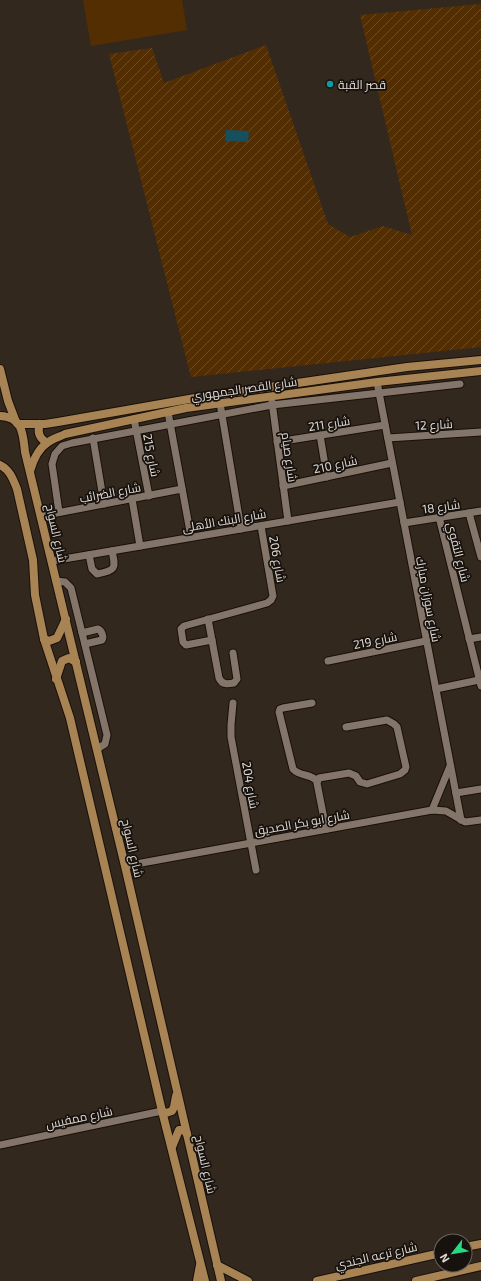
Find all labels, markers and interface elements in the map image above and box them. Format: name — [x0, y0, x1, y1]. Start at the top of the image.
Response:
place label: قصر القبة — [338, 77, 386, 92]
marker: قصر القبة — [325, 79, 335, 89]
street label: شارع القصر الجمهوري — [190, 374, 299, 406]
street label: شارع 211 — [307, 413, 351, 435]
street label: شارع 12 — [415, 416, 453, 434]
street label: شارع صيام — [278, 431, 300, 483]
street label: شارع 215 — [139, 432, 163, 478]
street label: شارع 210 — [312, 452, 359, 477]
street label: شارع الضرائب — [78, 479, 142, 507]
street label: شارع 18 — [421, 496, 461, 518]
street label: شارع السواح — [41, 502, 71, 564]
street label: شارع البنك الأهلى — [181, 506, 268, 536]
street label: شارع التقوي — [441, 521, 473, 584]
street label: شارع 206 — [265, 535, 289, 584]
street label: شارع سوزان مبارك — [412, 555, 444, 644]
street label: شارع 219 — [352, 629, 399, 653]
street label: شارع 204 — [238, 760, 262, 810]
street label: شارع ابو بكر الصديق — [253, 807, 351, 839]
street label: شارع السواح — [117, 817, 147, 879]
street label: شارع ممفيس — [44, 1103, 114, 1133]
street label: شارع السواح — [190, 1133, 220, 1195]
north arrow — [433, 1233, 473, 1273]
street label: شارع ترعه الجندي — [334, 1239, 419, 1275]
text: N — [436, 1252, 452, 1265]

